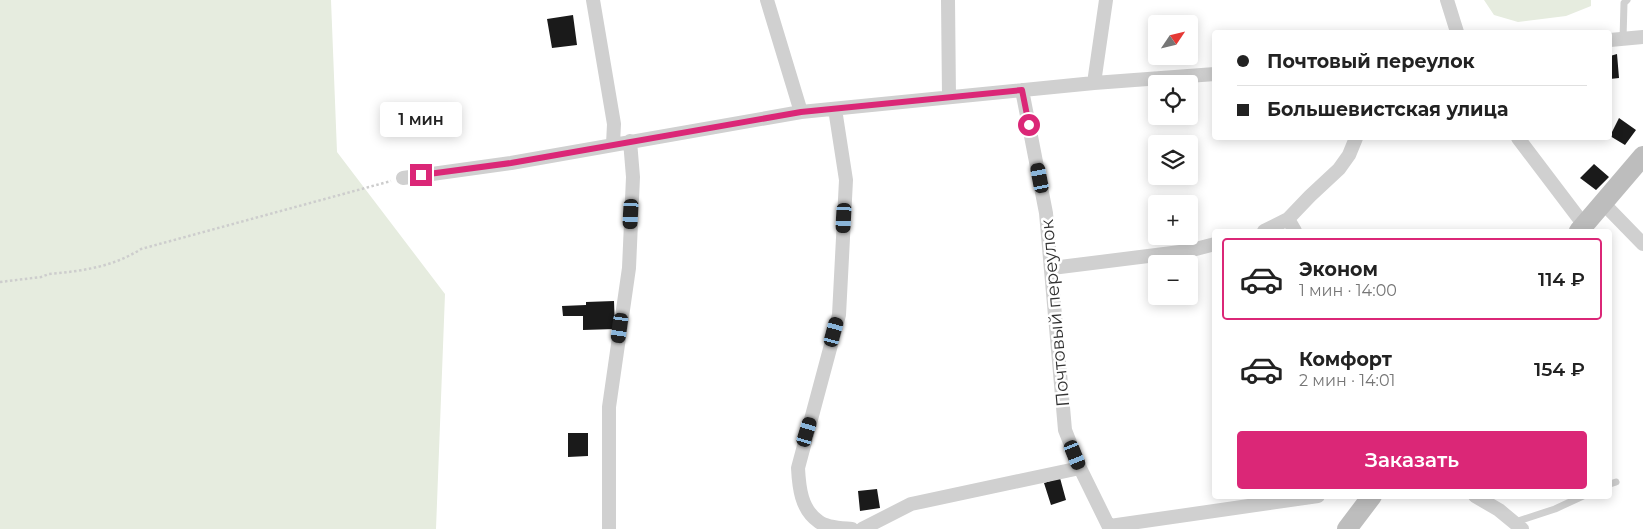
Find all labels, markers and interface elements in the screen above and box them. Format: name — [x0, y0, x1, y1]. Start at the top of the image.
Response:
north arrow — [1148, 15, 1198, 65]
map controls — [1148, 15, 1198, 305]
text: Почтовый переулок — [1267, 50, 1475, 73]
button: locate — [1148, 75, 1198, 125]
text: Большевистская улица — [1267, 98, 1508, 121]
callout: 1 мин — [380, 102, 462, 138]
text: 1 мин — [398, 110, 444, 129]
route start — [1018, 114, 1040, 136]
button: layers — [1148, 135, 1198, 185]
car — [1029, 162, 1050, 194]
route end — [410, 164, 432, 186]
button: + — [1148, 195, 1198, 245]
car — [622, 199, 639, 229]
car — [835, 203, 852, 233]
street label: Почтовый переулок — [1036, 218, 1074, 408]
button: − — [1148, 255, 1198, 305]
icon: car — [1239, 257, 1284, 302]
text: Эконом — [1299, 258, 1378, 281]
text: 114 ₽ — [1538, 268, 1585, 291]
text: 1 мин · 14:00 — [1299, 281, 1397, 300]
car — [610, 312, 629, 344]
car — [822, 316, 845, 348]
icon: car — [1239, 347, 1284, 392]
text: Комфорт — [1299, 348, 1392, 371]
text: 154 ₽ — [1534, 358, 1585, 381]
text: 2 мин · 14:01 — [1299, 371, 1395, 390]
car — [795, 415, 818, 449]
button: Заказать — [1237, 431, 1587, 489]
car — [1062, 438, 1087, 472]

